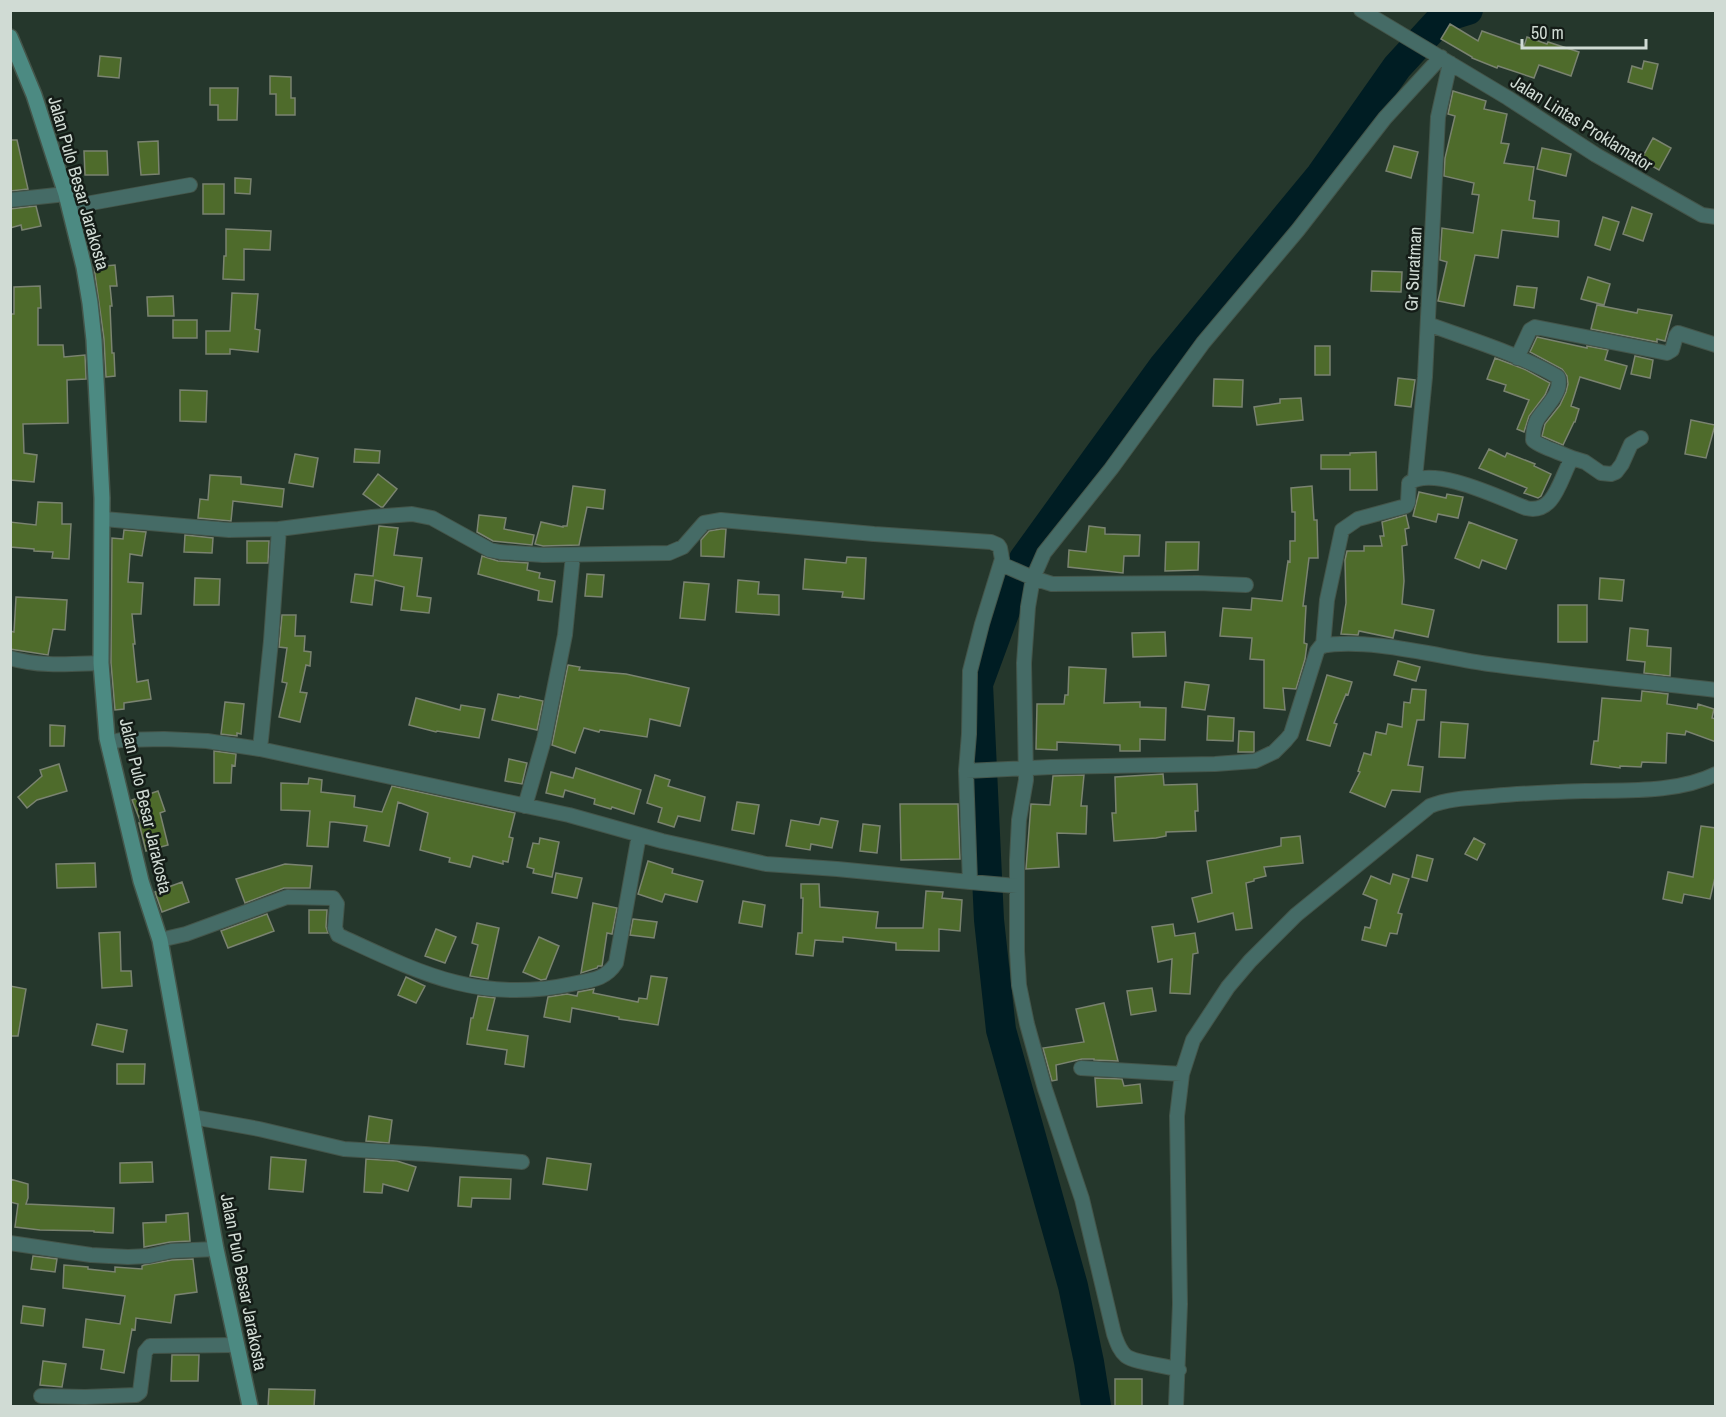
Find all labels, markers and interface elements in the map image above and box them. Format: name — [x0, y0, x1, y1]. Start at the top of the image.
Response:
scale bar — [1522, 12, 1646, 50]
text: 50 m — [1531, 20, 1564, 45]
street label: Jalan Lintas Proklamator — [1506, 69, 1658, 177]
street label: Jalan Pulo Besar Jarakosta — [42, 93, 116, 273]
street label: Gr Suratman — [1398, 226, 1428, 312]
street label: Jalan Pulo Besar Jarakosta — [114, 716, 178, 896]
street label: Jalan Pulo Besar Jarakosta — [215, 1191, 273, 1373]

